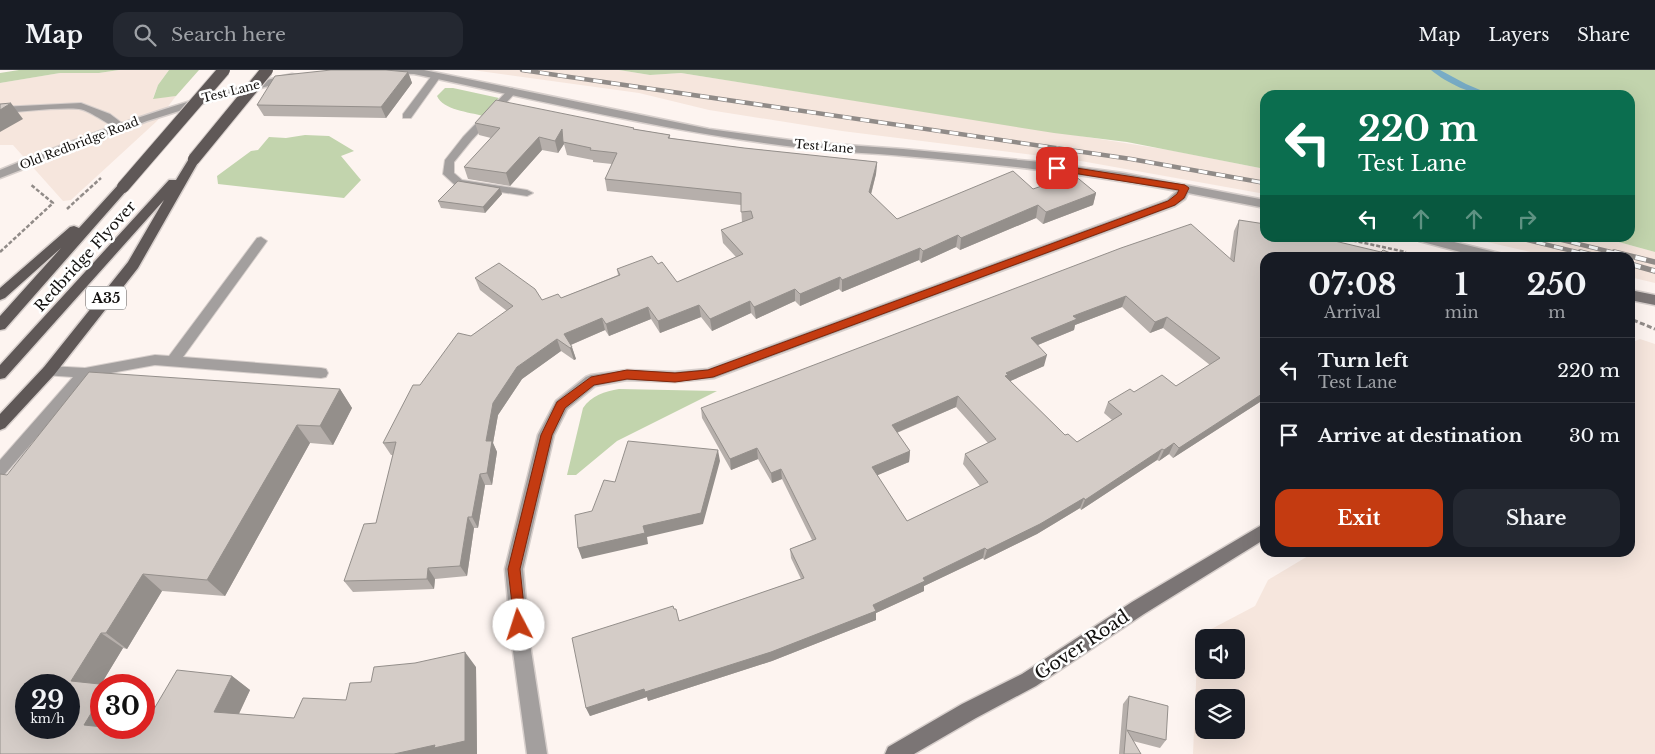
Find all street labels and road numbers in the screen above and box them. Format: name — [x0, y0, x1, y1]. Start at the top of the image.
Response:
street label: Test Lane — [200, 77, 262, 105]
street label: Old Redbridge Road — [17, 113, 141, 173]
street label: Test Lane — [794, 136, 854, 156]
street label: Redbridge Flyover — [30, 196, 140, 315]
road number: A35 — [86, 287, 126, 310]
street label: Gover Road — [1031, 605, 1133, 685]

